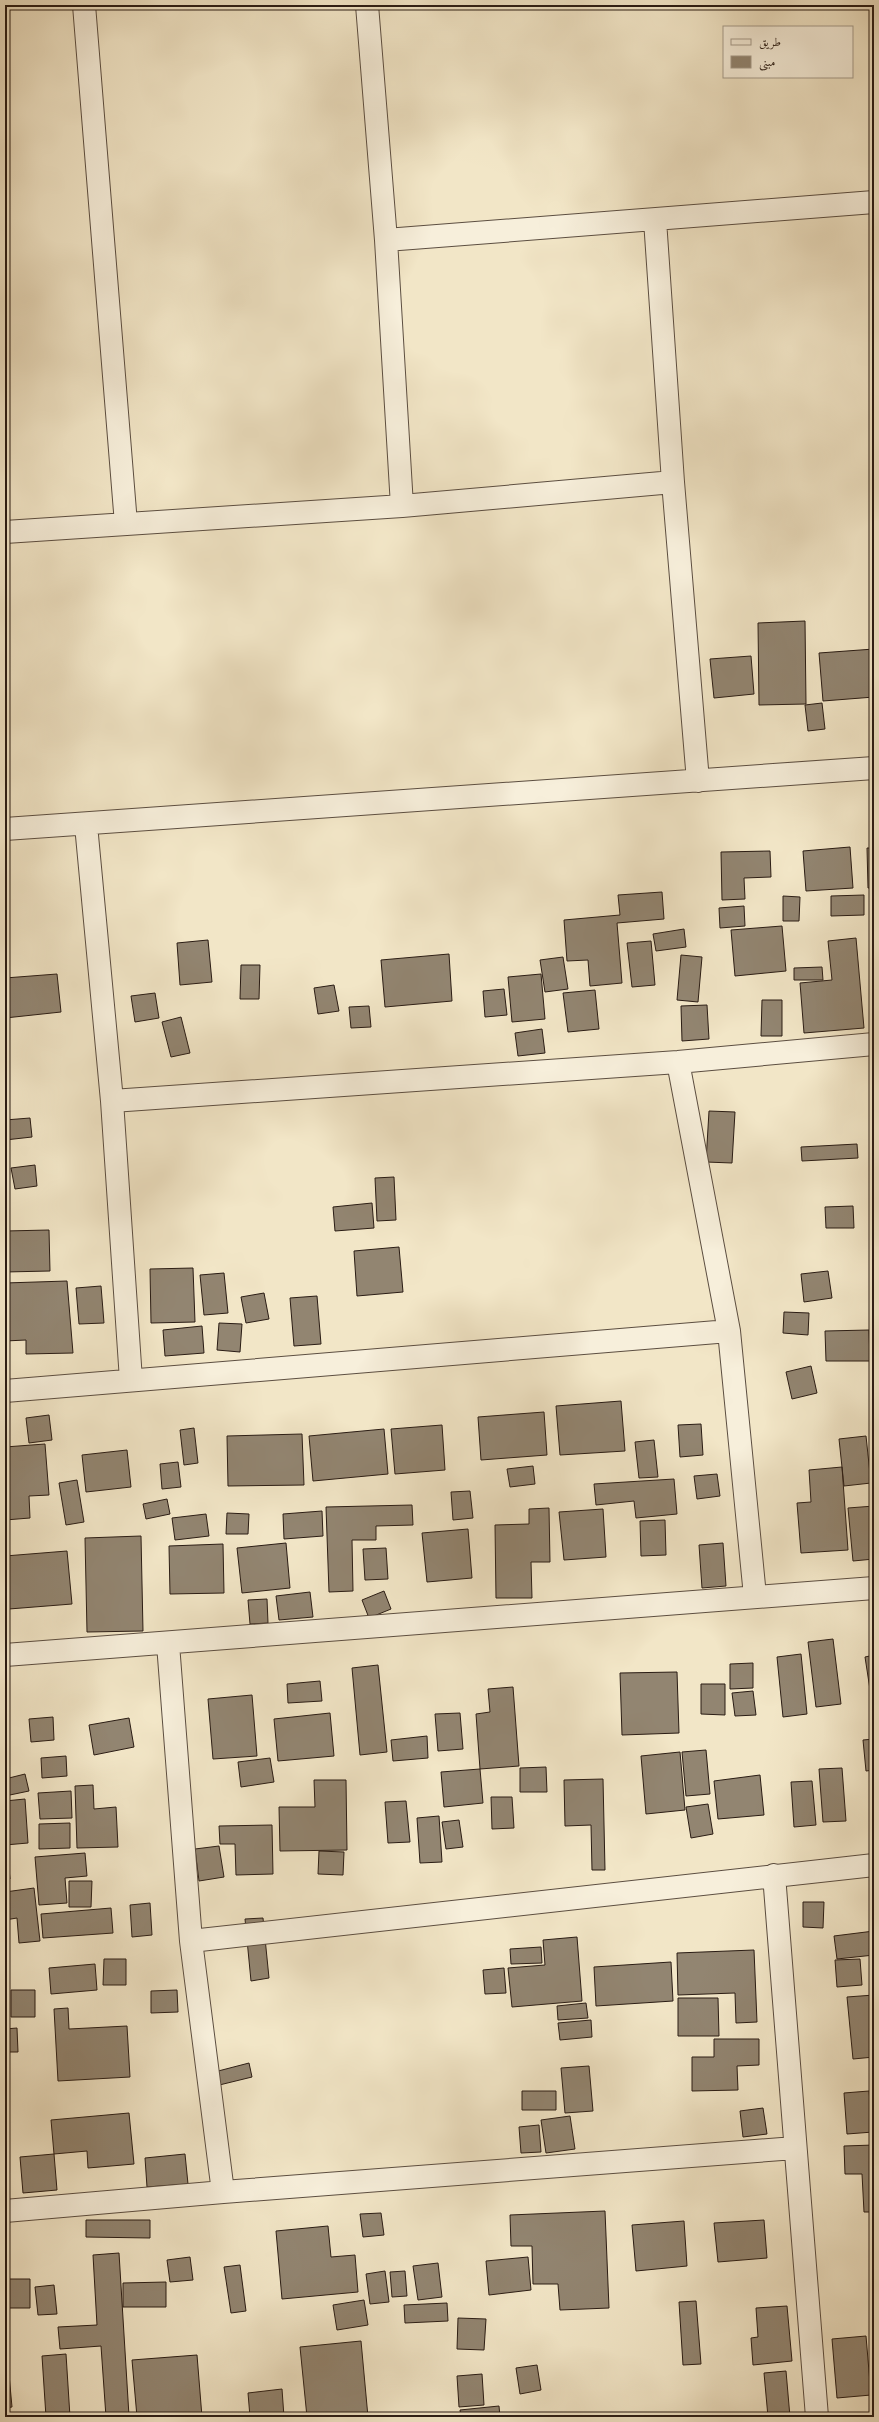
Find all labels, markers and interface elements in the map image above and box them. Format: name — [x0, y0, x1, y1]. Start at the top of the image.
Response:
legend — [723, 26, 853, 78]
text: طريق — [759, 35, 781, 50]
text: مبنى — [759, 55, 775, 71]

